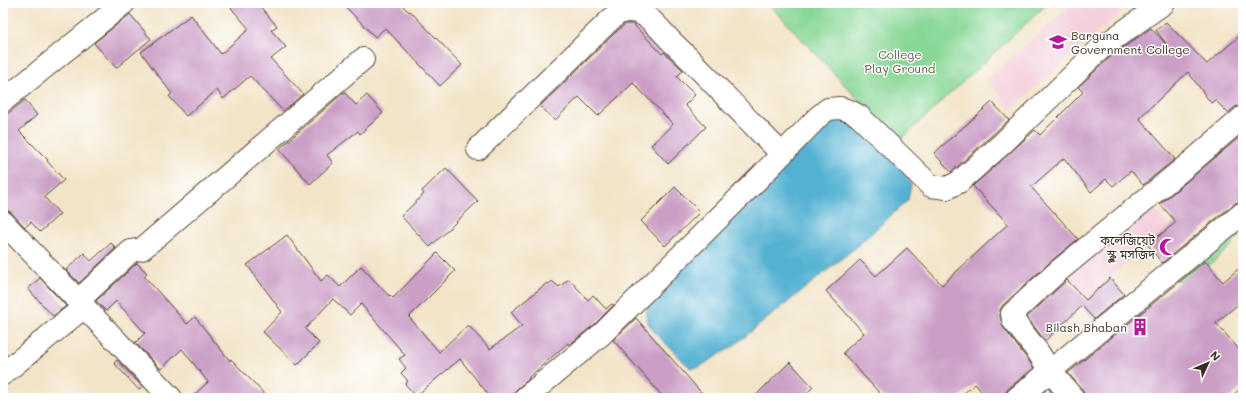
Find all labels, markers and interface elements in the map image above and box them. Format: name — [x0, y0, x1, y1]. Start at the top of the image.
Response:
place label: Barguna Government College — [1071, 27, 1190, 57]
school or university icon: Barguna Government College — [1048, 32, 1068, 52]
park label: College Play Ground — [865, 46, 936, 76]
place label: কলেজিয়েট স্কুল মসজিদ — [1099, 232, 1155, 263]
mosque icon: কলেজিয়েট স্কুল মসজিদ — [1158, 237, 1178, 257]
building icon: Bilash Bhaban — [1130, 317, 1150, 337]
place label: Bilash Bhaban — [1045, 319, 1127, 335]
north arrow — [1188, 343, 1228, 383]
text: N — [1207, 347, 1224, 364]

